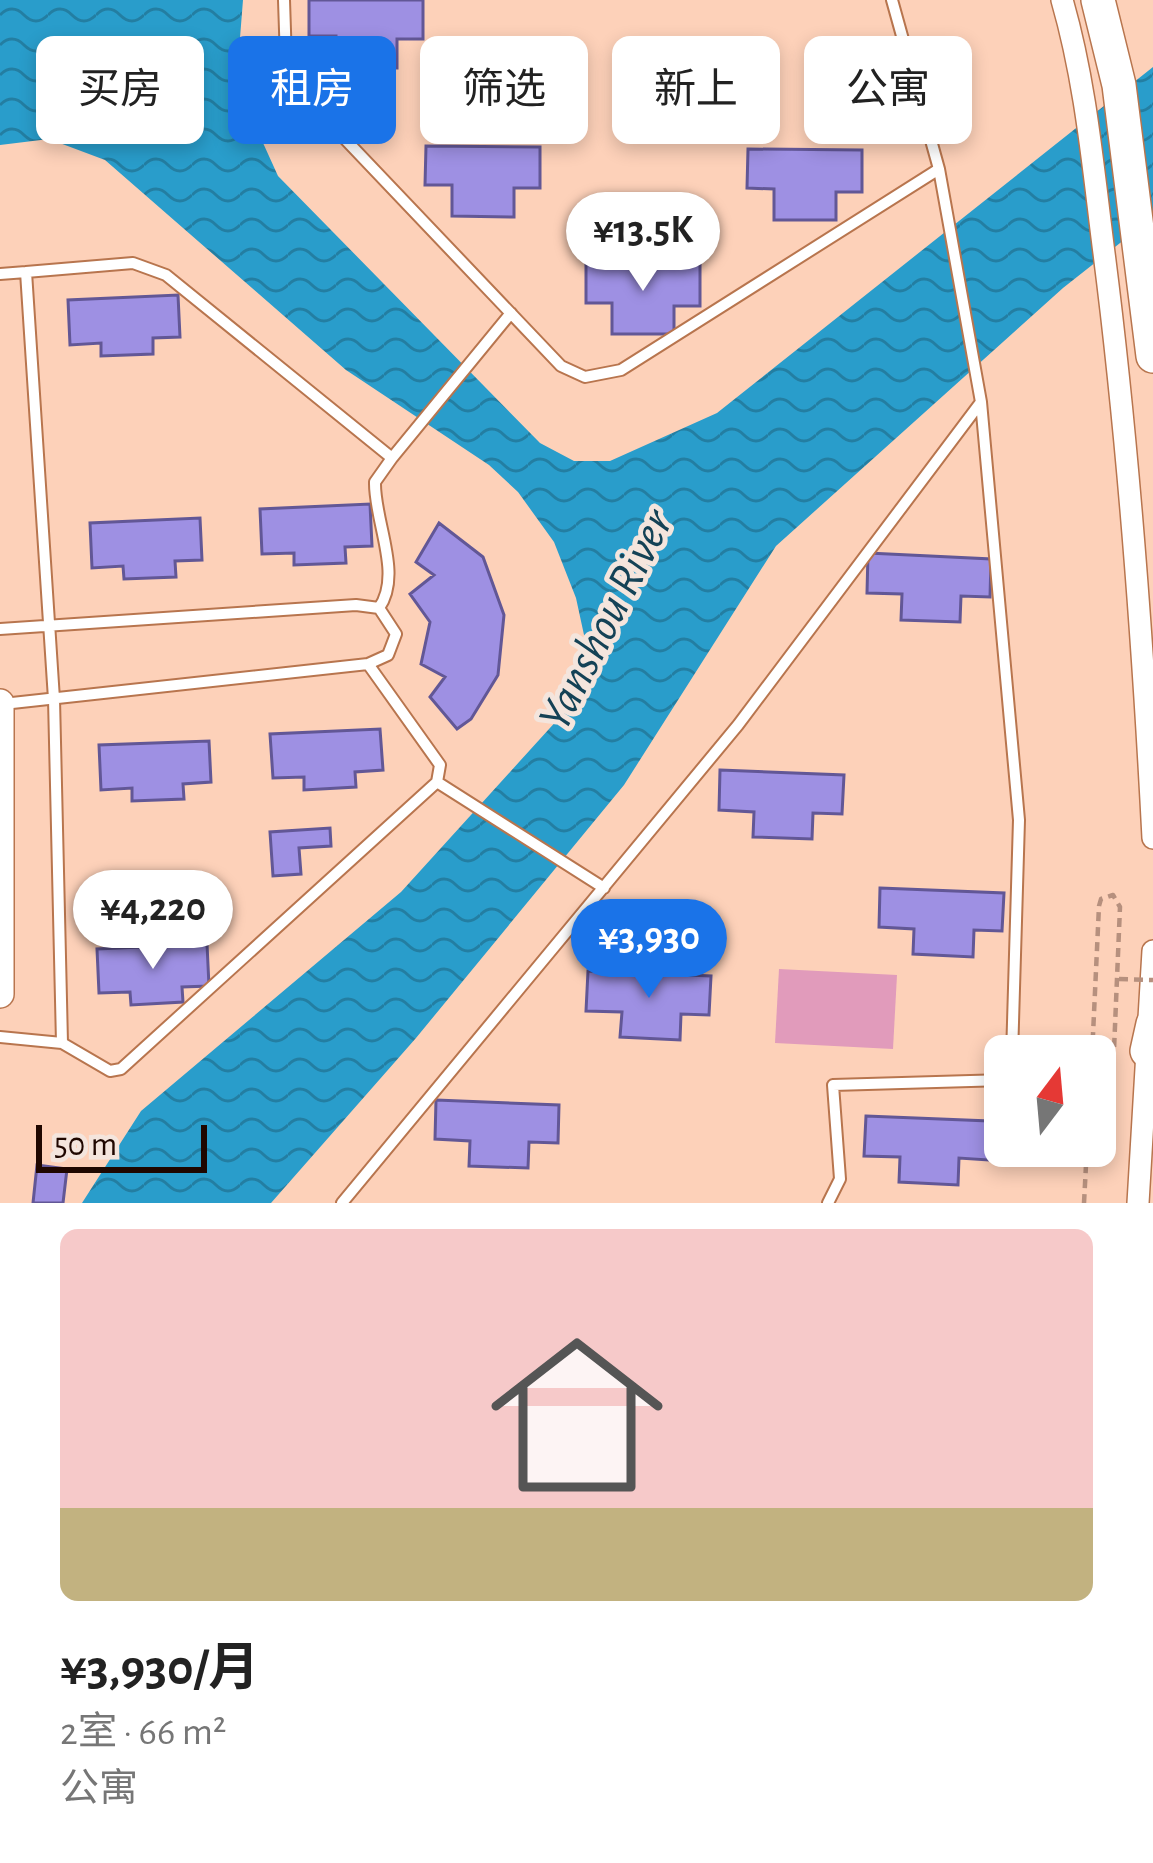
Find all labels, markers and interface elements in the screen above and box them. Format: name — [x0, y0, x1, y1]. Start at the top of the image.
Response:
chip: 买房 — [36, 36, 204, 144]
chip: 租房 — [228, 36, 396, 144]
chip: 筛选 — [420, 36, 588, 144]
chip: 新上 — [612, 36, 780, 144]
chip: 公寓 — [804, 36, 972, 144]
pin: ¥13.5K — [545, 192, 741, 294]
text: ¥13.5K — [593, 211, 693, 250]
water label: Yanshou River — [531, 501, 683, 738]
pin: ¥4,220 — [55, 870, 251, 972]
text: ¥4,220 — [100, 889, 206, 928]
pin: ¥3,930 — [551, 899, 747, 1001]
text: ¥3,930 — [598, 918, 700, 957]
north arrow — [984, 1035, 1116, 1167]
map controls — [984, 1035, 1116, 1167]
scale bar — [36, 1119, 207, 1172]
text: 50 m — [54, 1129, 117, 1162]
icon: home — [469, 1307, 685, 1523]
text: ¥3,930/月 — [60, 1643, 259, 1694]
text: 2室 · 66 m² — [60, 1713, 226, 1752]
text: 公寓 — [60, 1770, 138, 1809]

